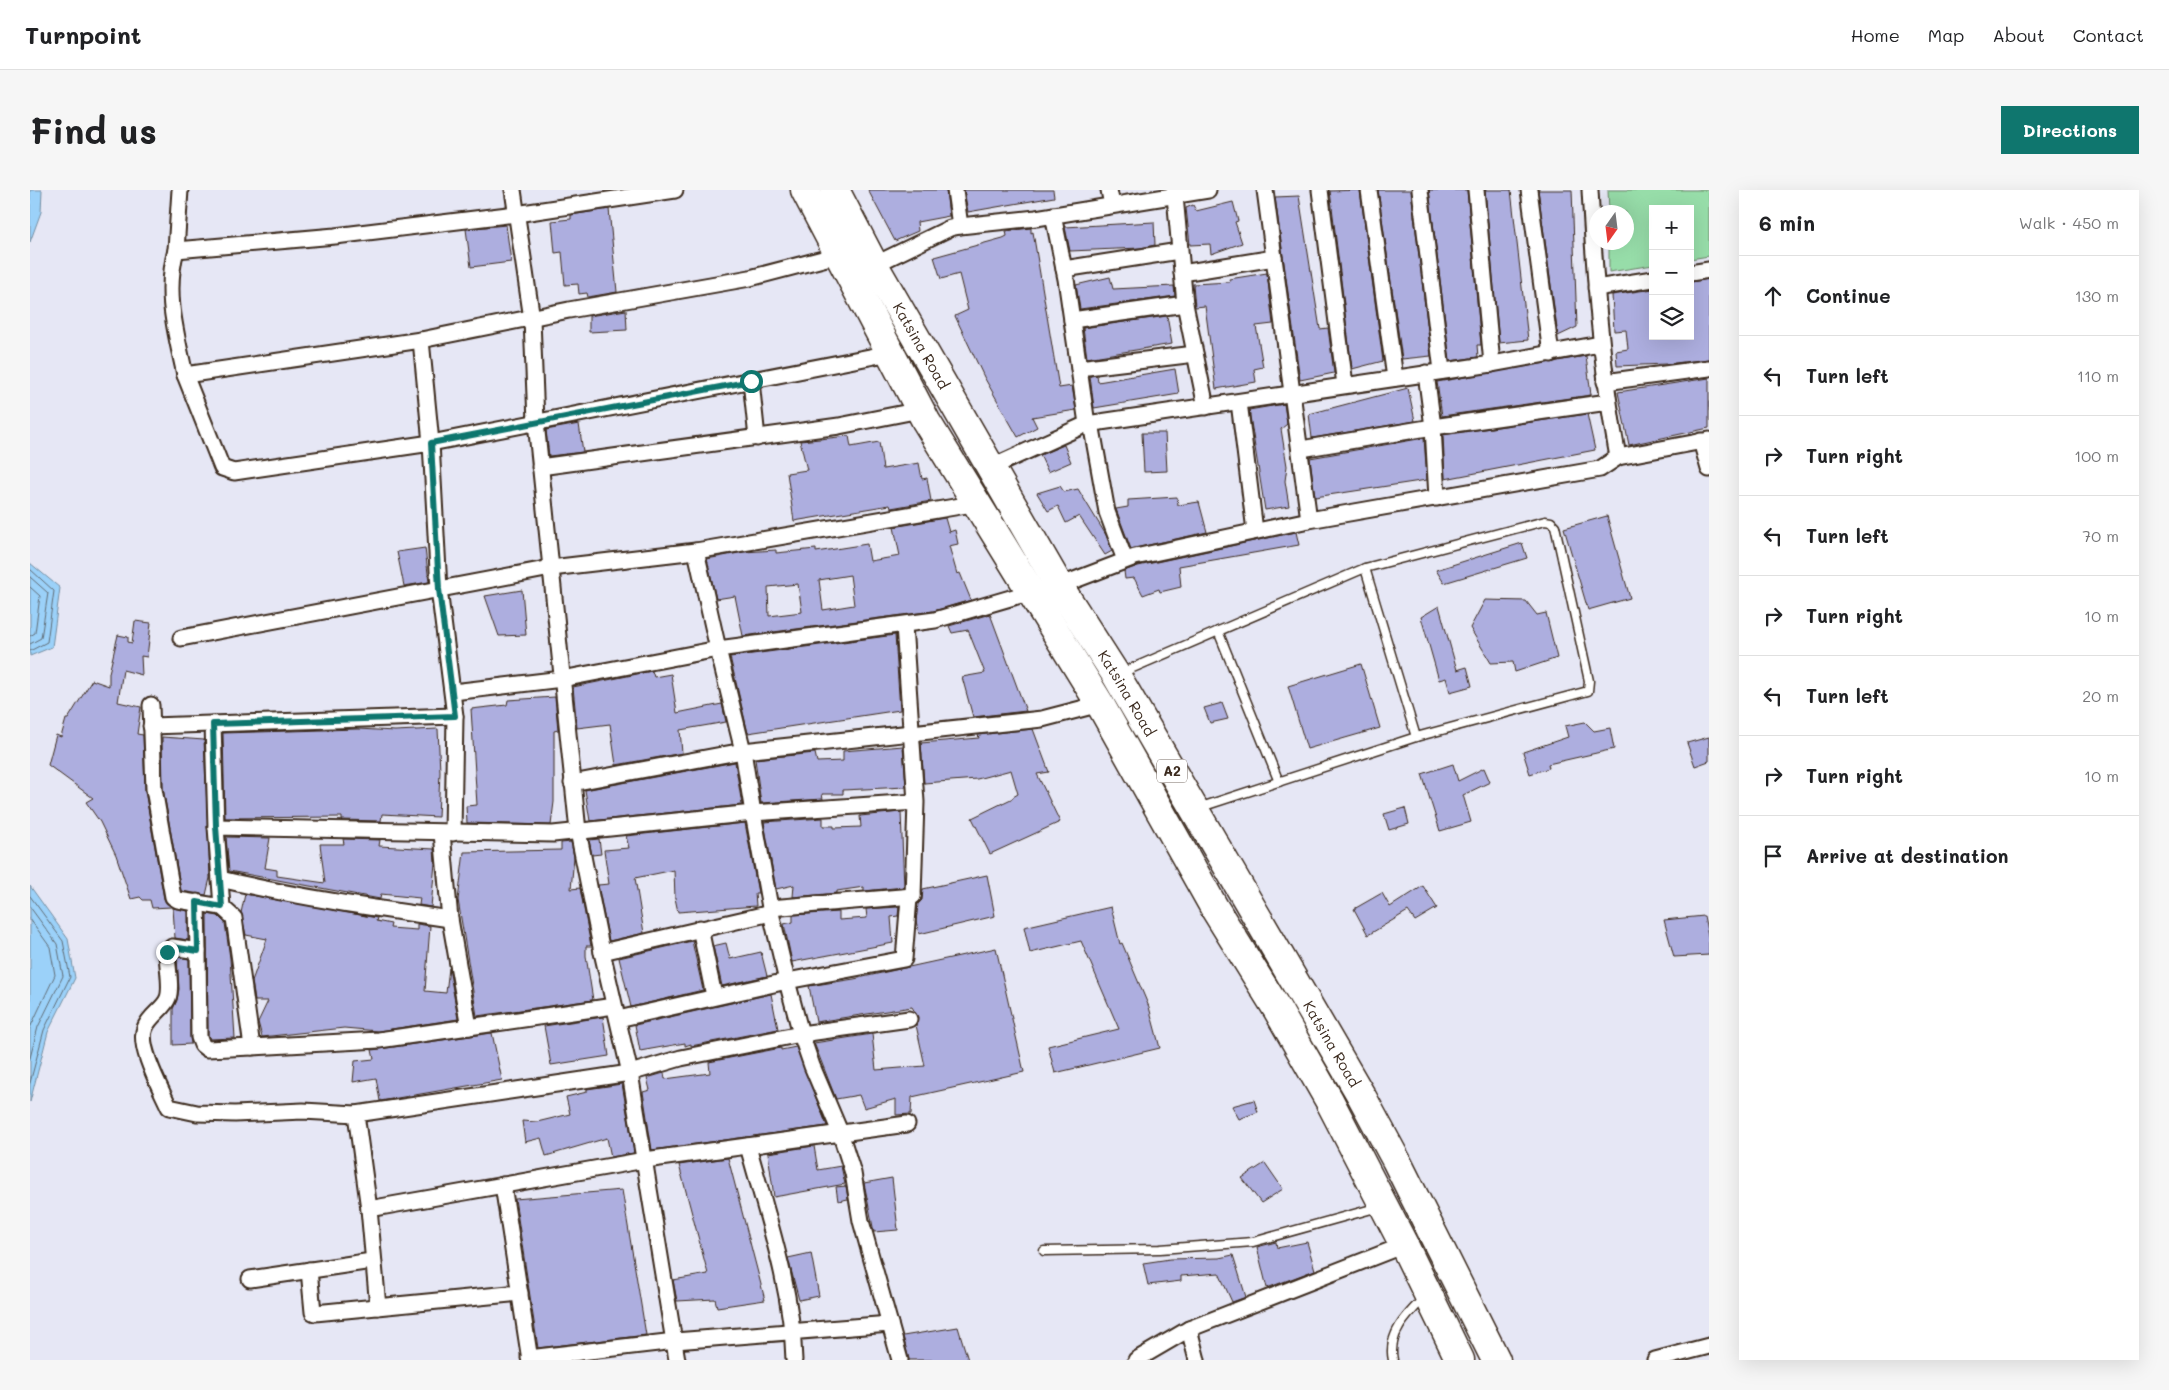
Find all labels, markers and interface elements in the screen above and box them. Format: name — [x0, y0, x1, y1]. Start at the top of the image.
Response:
text: Turnpoint — [25, 19, 141, 50]
text: Home — [1851, 23, 1900, 47]
text: Map — [1928, 23, 1964, 47]
text: About — [1992, 23, 2045, 47]
text: Contact — [2073, 23, 2144, 47]
button: Directions — [2001, 106, 2139, 154]
text: Find us — [30, 107, 157, 153]
north arrow — [1589, 205, 1634, 250]
map controls — [1649, 205, 1694, 340]
button: + — [1649, 205, 1694, 250]
text: 6 min — [1759, 209, 1815, 236]
text: Walk · 450 m — [2019, 212, 2119, 233]
button: − — [1649, 250, 1694, 295]
icon: ahead — [1759, 282, 1787, 310]
text: Continue — [1806, 283, 1891, 308]
text: 130 m — [2075, 285, 2119, 306]
button: layers — [1649, 295, 1694, 340]
street label: Katsina Road — [889, 299, 954, 392]
icon: left — [1759, 362, 1787, 390]
text: Turn left — [1806, 363, 1889, 388]
text: 110 m — [2077, 365, 2119, 386]
route start — [740, 370, 763, 393]
icon: right — [1759, 442, 1787, 470]
text: Turn right — [1806, 443, 1903, 468]
text: 100 m — [2074, 445, 2119, 466]
icon: left — [1759, 522, 1787, 550]
text: Turn left — [1806, 523, 1889, 548]
text: 70 m — [2082, 525, 2119, 546]
icon: right — [1759, 602, 1787, 630]
text: Turn right — [1806, 603, 1903, 628]
text: 10 m — [2084, 605, 2119, 626]
street label: Katsina Road — [1094, 646, 1161, 740]
icon: left — [1759, 682, 1787, 710]
text: Turn left — [1806, 683, 1889, 708]
text: 20 m — [2082, 685, 2119, 706]
road number: A2 — [1157, 760, 1187, 782]
icon: right — [1759, 762, 1787, 790]
text: Turn right — [1806, 763, 1903, 788]
text: 10 m — [2084, 765, 2119, 786]
icon: arrive — [1759, 842, 1787, 870]
text: Arrive at destination — [1806, 843, 2009, 868]
route end — [156, 941, 179, 964]
street label: Katsina Road — [1299, 997, 1365, 1091]

